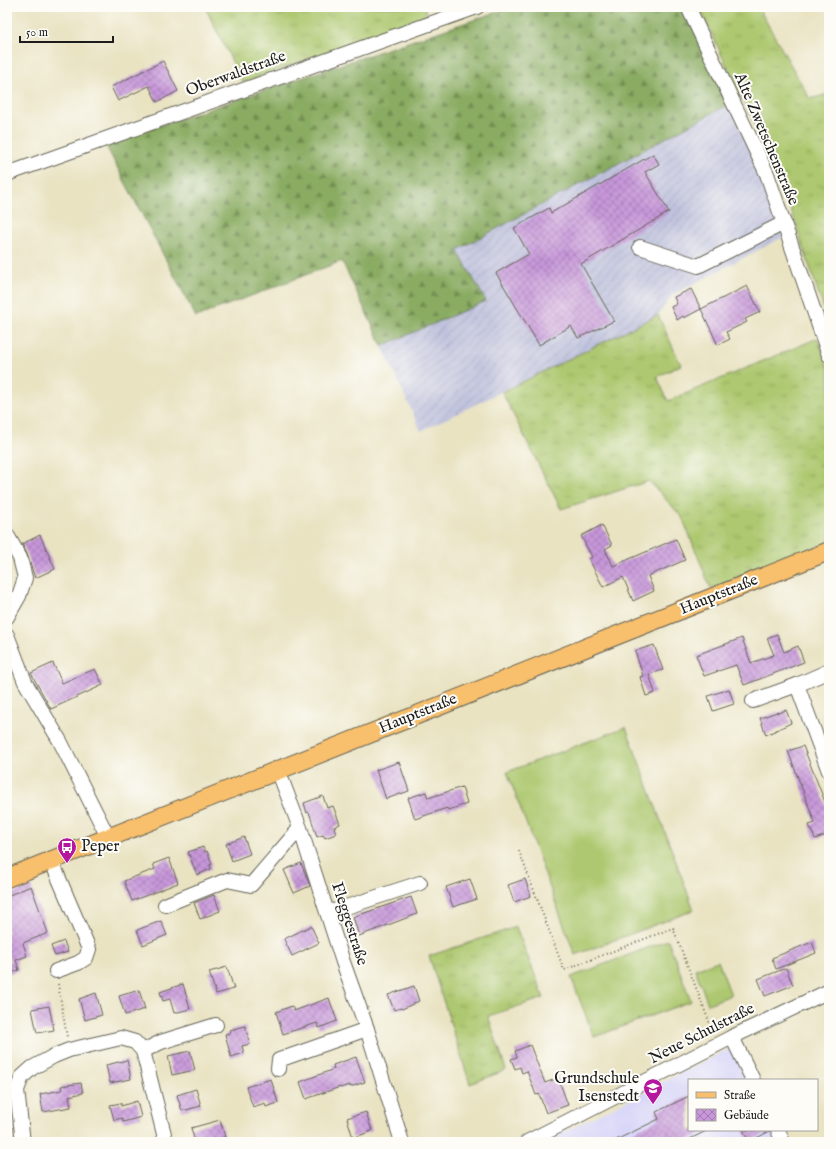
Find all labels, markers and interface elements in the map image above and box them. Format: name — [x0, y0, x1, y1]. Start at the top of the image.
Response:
scale bar — [20, 18, 113, 44]
text: 50 m — [26, 25, 48, 40]
street label: Oberwaldstraße — [183, 47, 289, 101]
street label: Alte Zwetschenstraße — [729, 69, 803, 208]
street label: Hauptstraße — [677, 570, 761, 620]
street label: Hauptstraße — [376, 689, 460, 739]
bus stop icon: Peper — [56, 836, 78, 864]
place label: Peper — [81, 837, 119, 857]
street label: Fleggestraße — [326, 880, 372, 968]
street label: Neue Schulstraße — [646, 999, 758, 1069]
place label: Grundschule Isenstedt — [554, 1069, 640, 1107]
school or university icon: Grundschule Isenstedt — [642, 1077, 664, 1105]
legend — [688, 1079, 818, 1131]
text: Straße — [724, 1088, 756, 1103]
text: Gebäude — [724, 1108, 769, 1123]

